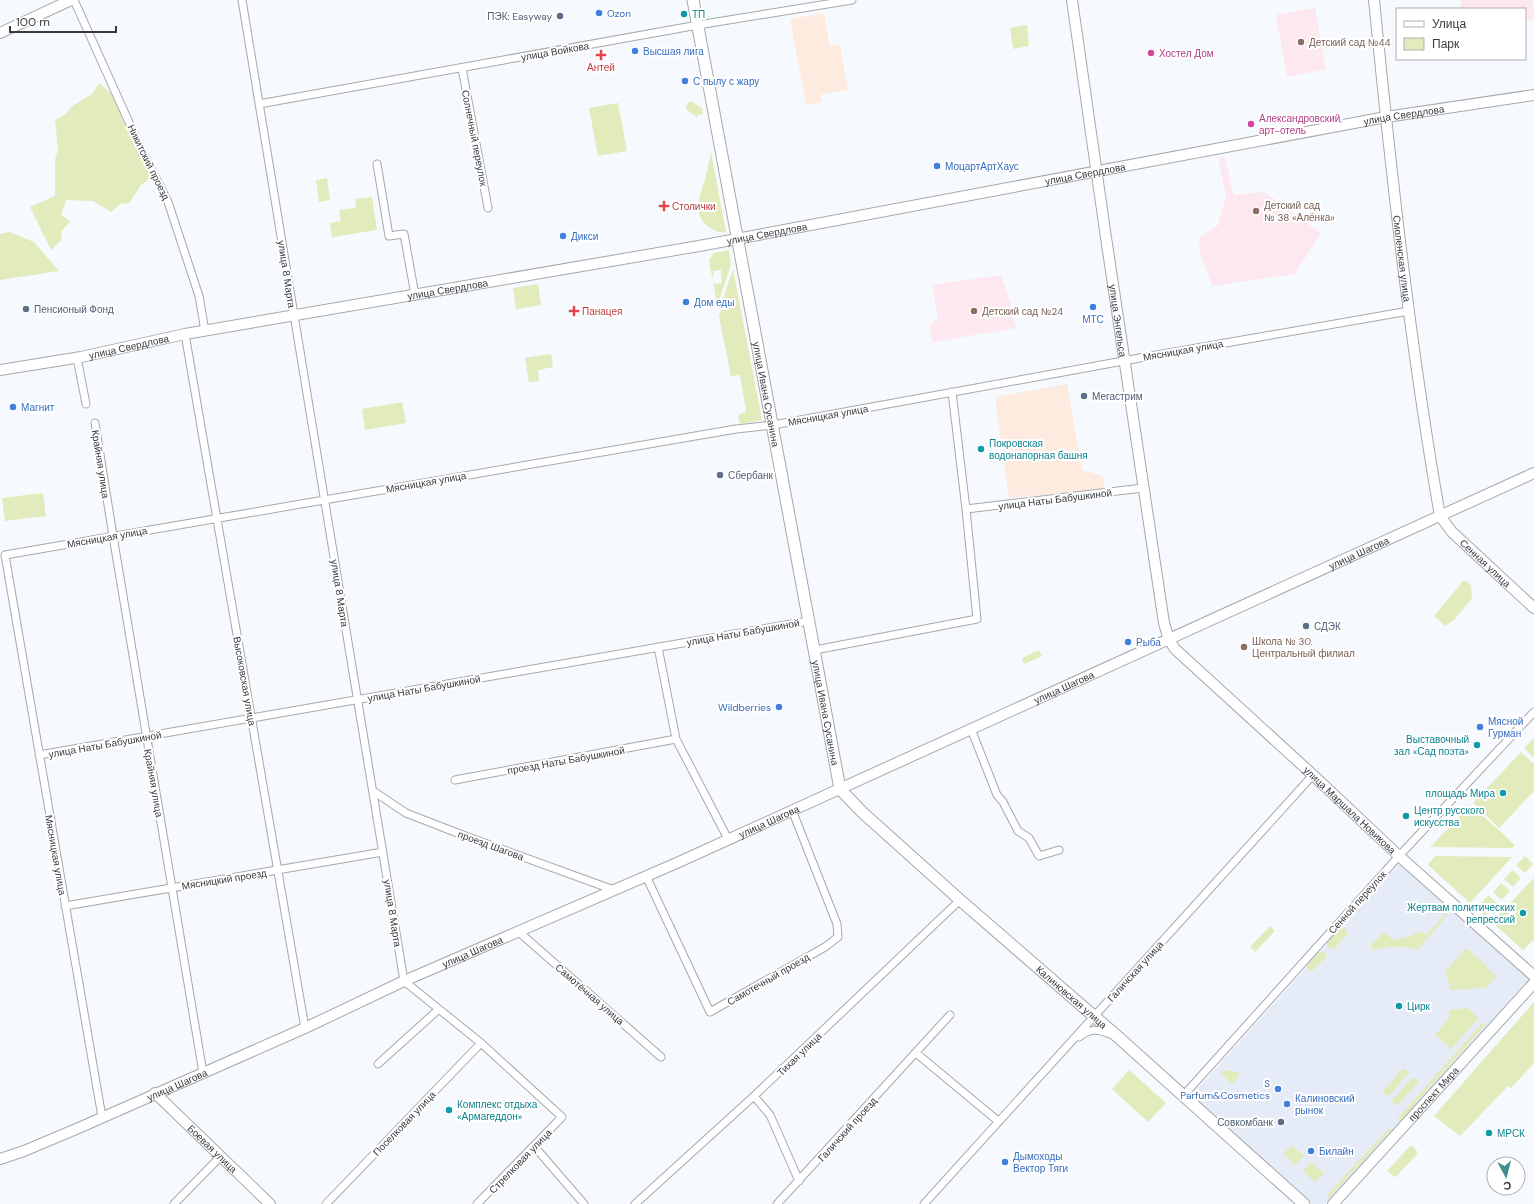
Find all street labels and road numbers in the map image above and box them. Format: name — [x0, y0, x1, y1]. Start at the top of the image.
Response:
street label: улица Войкова — [520, 39, 591, 64]
street label: Солнечный переулок — [459, 89, 490, 188]
street label: улица Свердлова — [1362, 102, 1446, 128]
street label: Никитский проезд — [125, 122, 173, 202]
street label: улица Свердлова — [1044, 160, 1127, 188]
street label: Смоленская улица — [1390, 214, 1414, 303]
street label: улица Свердлова — [726, 220, 809, 248]
street label: улица 8 Марта — [275, 239, 298, 309]
street label: улица Свердлова — [406, 276, 489, 303]
street label: улица Энгельса — [1106, 284, 1130, 358]
street label: улица Свердлова — [88, 332, 171, 362]
street label: Мясницкая улица — [1142, 337, 1225, 364]
street label: улица Ивана Сусанина — [750, 341, 782, 448]
street label: Мясницкая улица — [787, 402, 870, 429]
street label: Крайняя улица — [89, 429, 112, 500]
street label: Мясницкая улица — [385, 469, 468, 496]
street label: улица Наты Бабушкиной — [997, 486, 1113, 513]
street label: Мясницкая улица — [66, 524, 149, 551]
street label: улица Шагова — [1327, 534, 1391, 573]
street label: Сенная улица — [1457, 537, 1514, 591]
street label: улица 8 Марта — [328, 558, 351, 628]
street label: улица Наты Бабушкиной — [686, 616, 801, 649]
street label: Высоковская улица — [230, 635, 259, 727]
street label: улица Ивана Сусанина — [809, 659, 842, 767]
street label: улица Шагова — [1032, 668, 1097, 707]
street label: улица Наты Бабушкиной — [367, 672, 482, 705]
street label: улица Наты Бабушкиной — [48, 728, 163, 761]
street label: проезд Наты Бабушкиной — [506, 744, 626, 777]
street label: Крайняя улица — [141, 748, 166, 819]
street label: улица Маршала Новикова — [1301, 764, 1399, 857]
street label: улица Шагова — [737, 802, 802, 841]
street label: Мясницкая улица — [42, 814, 69, 897]
street label: проезд Шагова — [456, 828, 526, 864]
street label: Мясницкий проезд — [181, 866, 268, 893]
street label: Сенной переулок — [1326, 868, 1389, 937]
street label: улица 8 Марта — [381, 878, 404, 948]
street label: улица Шагова — [440, 933, 505, 971]
street label: Галичская улица — [1105, 938, 1167, 1005]
street label: Самотечный проезд — [725, 950, 812, 1008]
street label: Самотёчная улица — [553, 961, 627, 1028]
street label: Калиновская улица — [1033, 963, 1110, 1032]
street label: Тихая улица — [774, 1029, 825, 1079]
street label: проспект Мира — [1405, 1064, 1462, 1124]
street label: улица Шагова — [145, 1066, 210, 1104]
street label: Поселковая улица — [370, 1088, 439, 1159]
street label: Галичский проезд — [815, 1094, 880, 1164]
street label: Боевая улица — [185, 1122, 240, 1176]
street label: Стрелковая улица — [486, 1126, 555, 1196]

